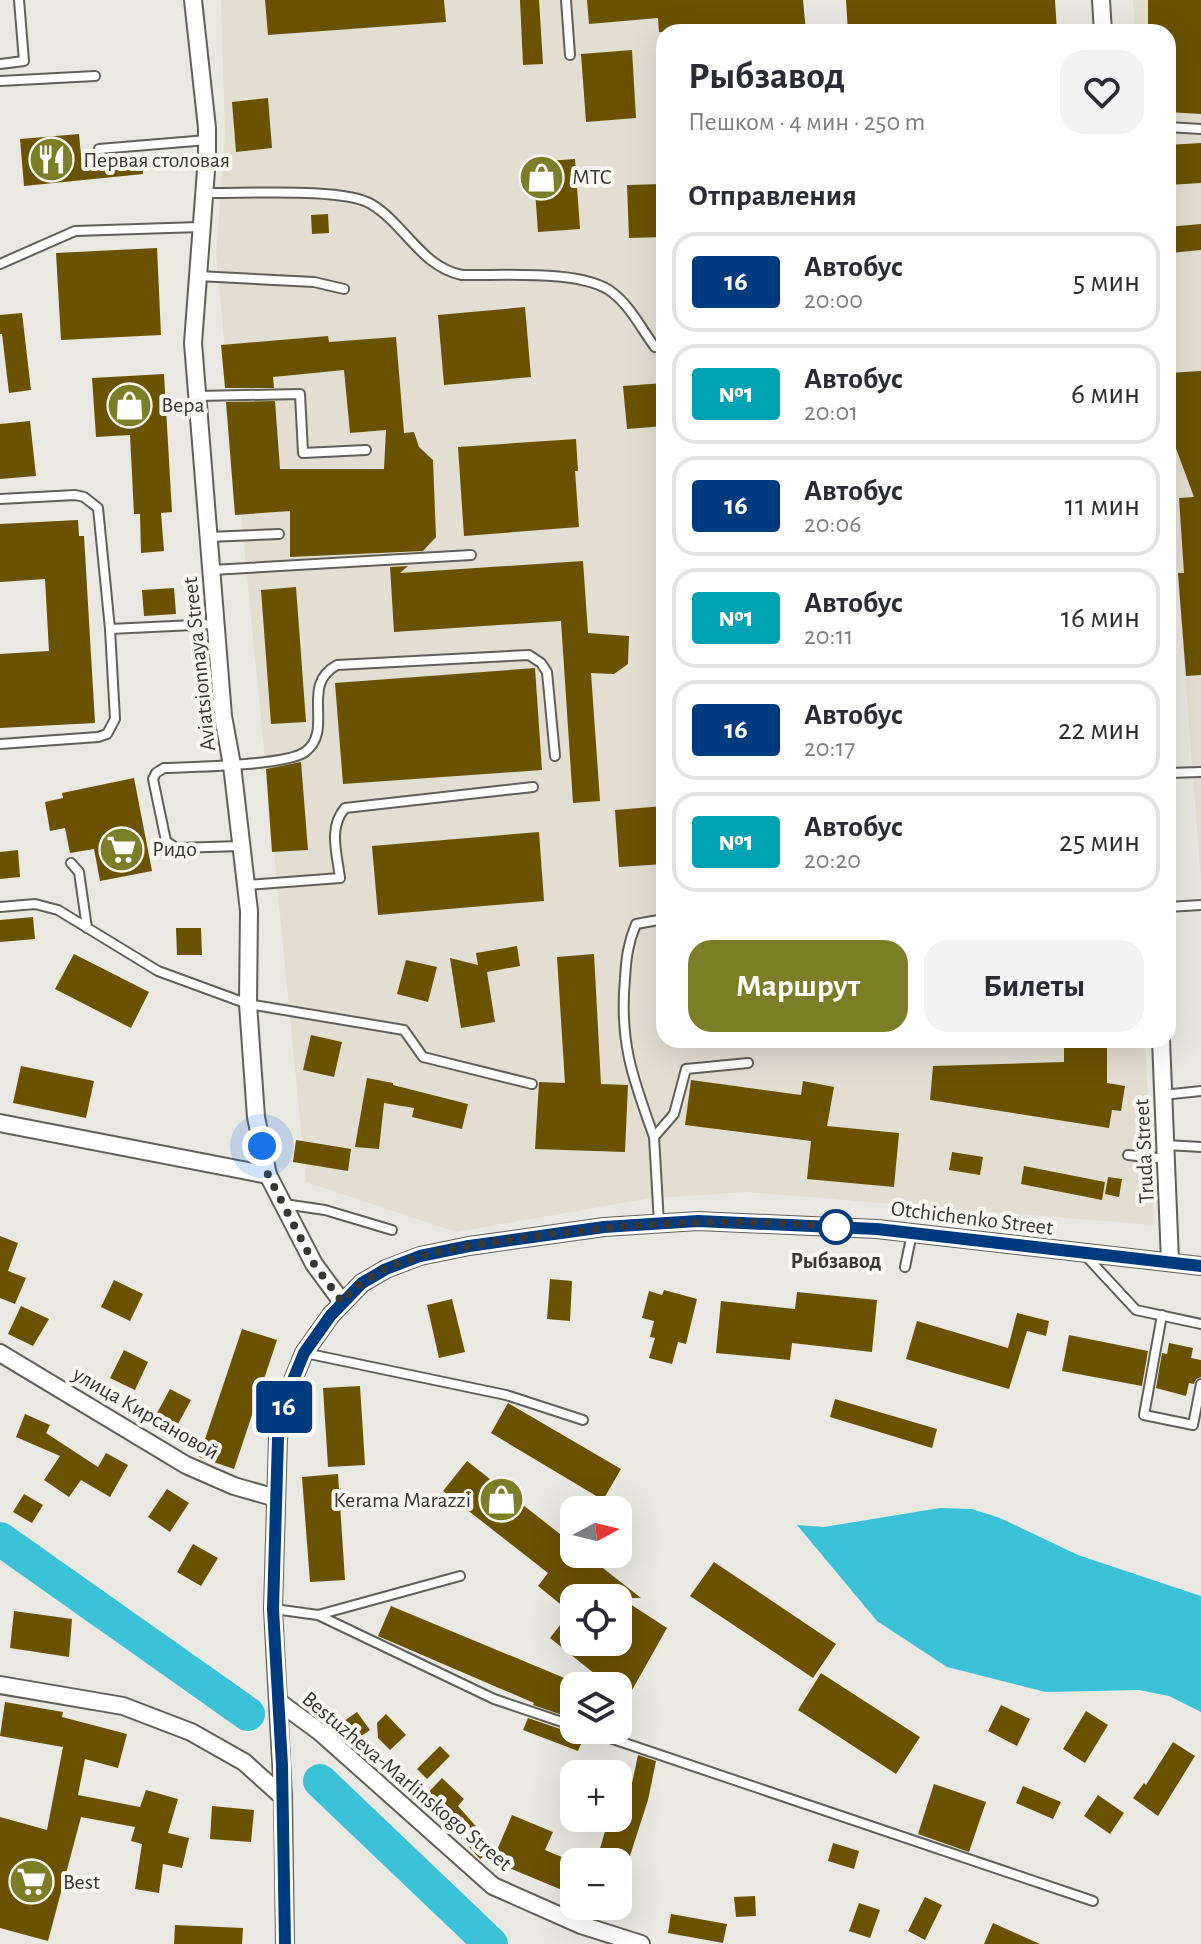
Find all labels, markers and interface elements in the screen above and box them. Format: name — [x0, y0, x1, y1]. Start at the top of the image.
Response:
button: heart — [1060, 50, 1144, 134]
text: Рыбзавод — [688, 58, 845, 96]
text: Пешком · 4 мин · 250 m — [688, 109, 925, 135]
restaurant icon: Первая столовая — [28, 136, 76, 184]
place label: Первая столовая — [83, 149, 230, 171]
shop icon: МТС — [517, 153, 565, 201]
place label: МТС — [572, 166, 612, 188]
text: Отправления — [688, 181, 857, 211]
text: Автобус — [804, 252, 903, 282]
text: 5 мин — [1073, 267, 1140, 297]
text: 16 — [724, 268, 748, 296]
text: 20:00 — [804, 287, 863, 313]
text: Автобус — [804, 364, 903, 394]
text: 6 мин — [1071, 379, 1140, 409]
text: №1 — [718, 380, 754, 408]
shop icon: Вера — [106, 381, 154, 429]
place label: Вера — [161, 394, 205, 416]
text: 20:01 — [804, 399, 858, 425]
text: Автобус — [804, 476, 903, 506]
text: 11 мин — [1065, 491, 1140, 521]
text: 16 — [724, 492, 748, 520]
text: 20:06 — [804, 511, 861, 537]
street label: Aviatsionnaya Street — [179, 576, 219, 752]
text: Автобус — [804, 588, 903, 618]
text: 16 мин — [1061, 603, 1140, 633]
text: №1 — [718, 604, 754, 632]
text: 20:11 — [804, 623, 853, 649]
text: Автобус — [804, 700, 903, 730]
text: 22 мин — [1058, 715, 1140, 745]
text: 16 — [724, 716, 748, 744]
text: 20:17 — [804, 735, 855, 761]
text: Автобус — [804, 812, 903, 842]
supermarket icon: Ридо — [97, 825, 145, 873]
text: 25 мин — [1059, 827, 1140, 857]
text: №1 — [718, 828, 754, 856]
place label: Ридо — [152, 838, 197, 860]
text: 20:20 — [804, 847, 861, 873]
button: Маршрут — [688, 940, 908, 1032]
button: Билеты — [924, 940, 1144, 1032]
street label: Truda Street — [1130, 1098, 1158, 1204]
your location — [242, 1126, 282, 1166]
street label: Otchichenko Street — [890, 1197, 1054, 1239]
marker: Рыбзавод — [819, 1210, 853, 1244]
place label: Рыбзавод — [791, 1250, 882, 1272]
street label: улица Кирсановой — [68, 1362, 223, 1464]
line badge: 16 — [248, 1381, 320, 1433]
text: 16 — [272, 1393, 296, 1421]
shop icon: Kerama Marazzi — [478, 1476, 526, 1524]
place label: Kerama Marazzi — [334, 1489, 471, 1511]
north arrow — [560, 1496, 632, 1568]
map controls — [560, 1496, 632, 1920]
button: locate — [560, 1584, 632, 1656]
button: layers — [560, 1672, 632, 1744]
street label: Bestuzheva-Marlinskogo Street — [298, 1687, 516, 1875]
button: + — [560, 1760, 632, 1832]
button: − — [560, 1848, 632, 1920]
supermarket icon: Best — [8, 1858, 56, 1906]
place label: Best — [63, 1871, 100, 1893]

